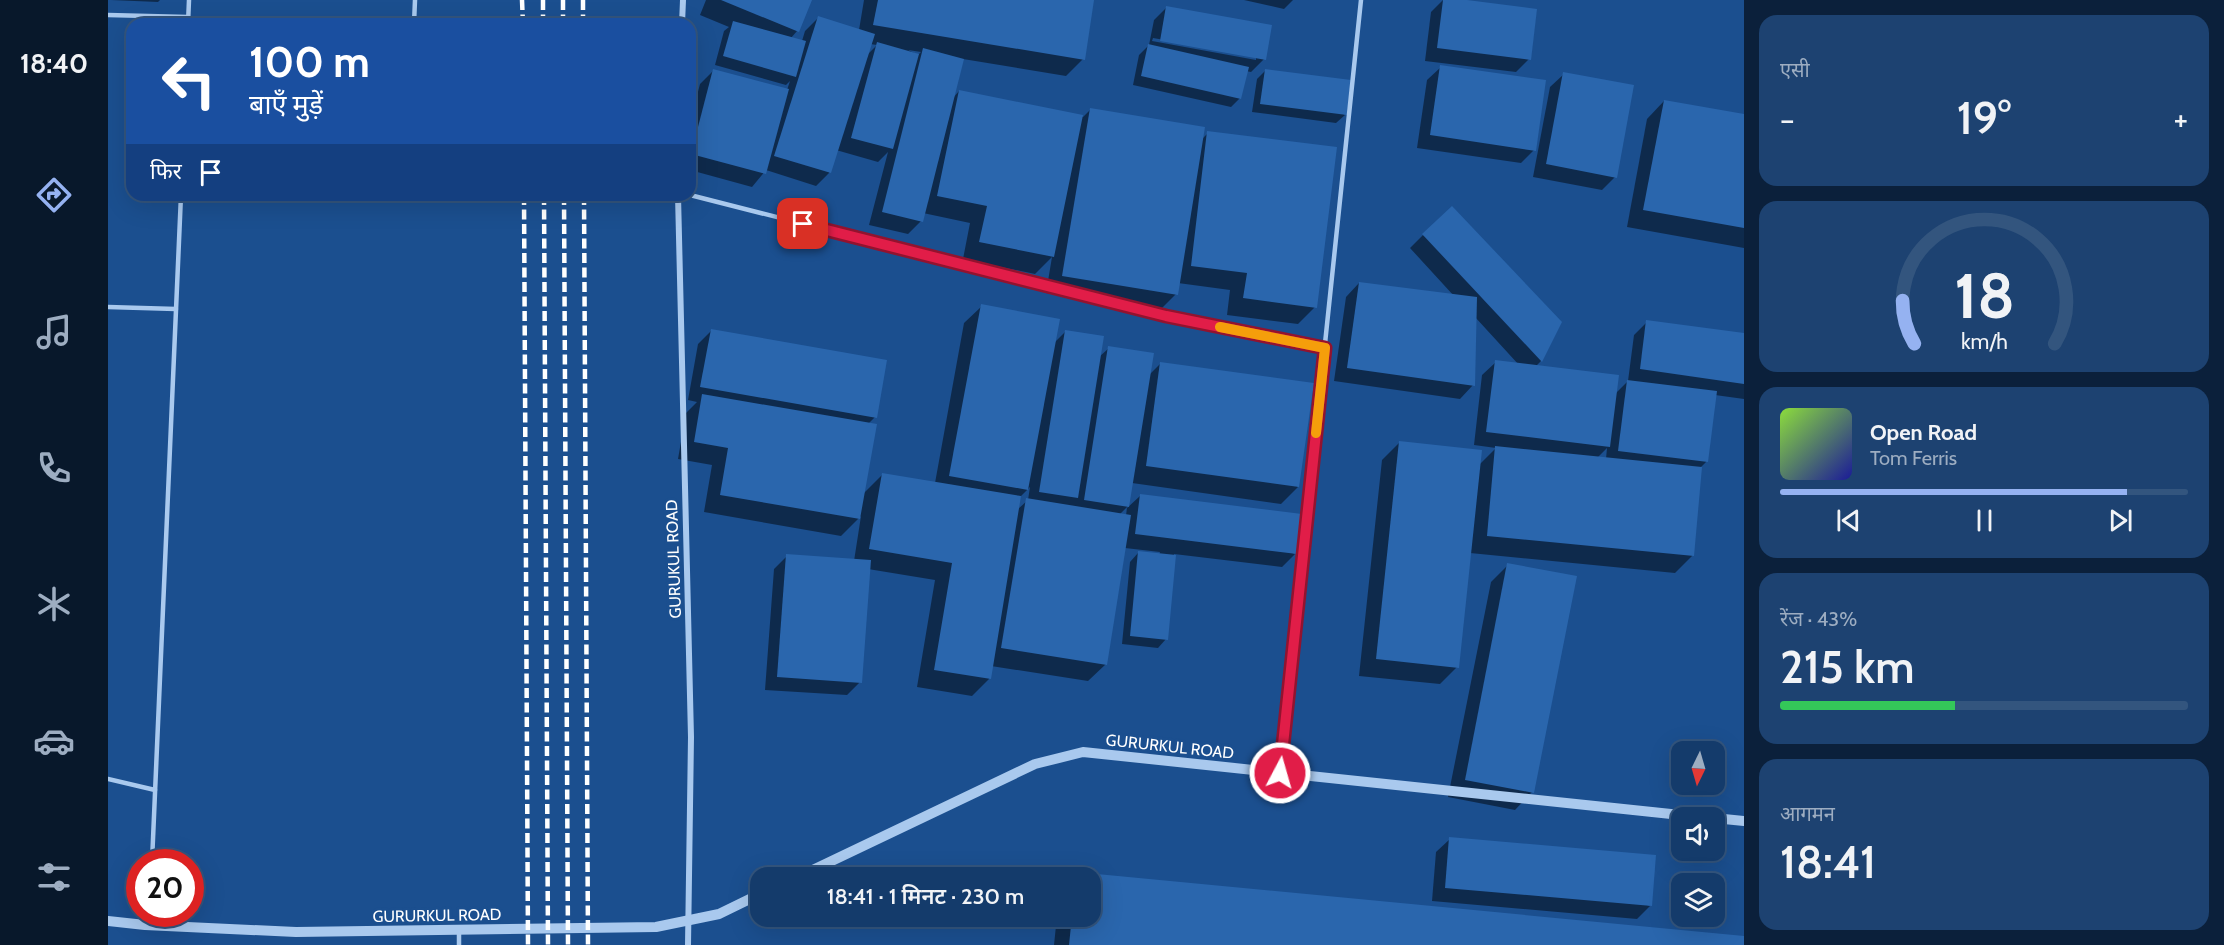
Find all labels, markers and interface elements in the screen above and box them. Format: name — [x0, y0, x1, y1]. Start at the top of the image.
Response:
text: 100 m — [249, 36, 370, 88]
icon: left — [150, 42, 228, 120]
text: 18:40 — [20, 47, 88, 80]
text: एसी — [1780, 58, 1810, 82]
text: बाएँ मुड़ें — [249, 88, 323, 121]
text: 19° — [1957, 91, 2011, 145]
text: − — [1780, 99, 1795, 139]
text: + — [2173, 99, 2188, 139]
icon: arrive — [194, 156, 227, 189]
text: फिर — [150, 158, 182, 185]
icon: directions — [33, 174, 75, 216]
pin — [777, 198, 828, 249]
icon: arrive — [786, 207, 819, 240]
text: 18 — [1954, 258, 2014, 334]
icon: music — [33, 311, 75, 353]
text: km/h — [1961, 328, 2007, 354]
text: Open Road — [1870, 419, 1977, 446]
text: Tom Ferris — [1870, 446, 1957, 470]
icon: phone — [33, 447, 75, 489]
street label: GURUKUL ROAD — [662, 499, 685, 619]
icon: previous — [1832, 504, 1865, 537]
icon: pause — [1968, 504, 2001, 537]
icon: next — [2104, 504, 2137, 537]
icon: climate — [33, 583, 75, 625]
text: रेंज · 43% — [1780, 607, 1857, 631]
text: 215 km — [1780, 640, 1914, 694]
icon: car — [33, 720, 75, 762]
street label: GURURKUL ROAD — [1105, 730, 1235, 763]
position arrow — [1248, 741, 1312, 805]
north arrow — [1671, 741, 1725, 795]
map controls — [1671, 741, 1725, 927]
text: आगमन — [1780, 802, 1835, 826]
button: sound — [1671, 807, 1725, 861]
text: 18:41 — [1780, 835, 1876, 889]
speed limit sign: 20 — [126, 849, 204, 927]
icon: filters — [33, 856, 75, 898]
button: layers — [1671, 873, 1725, 927]
text: 18:41 · 1 मिनट · 230 m — [827, 883, 1024, 910]
street label: GURURKUL ROAD — [372, 905, 502, 926]

